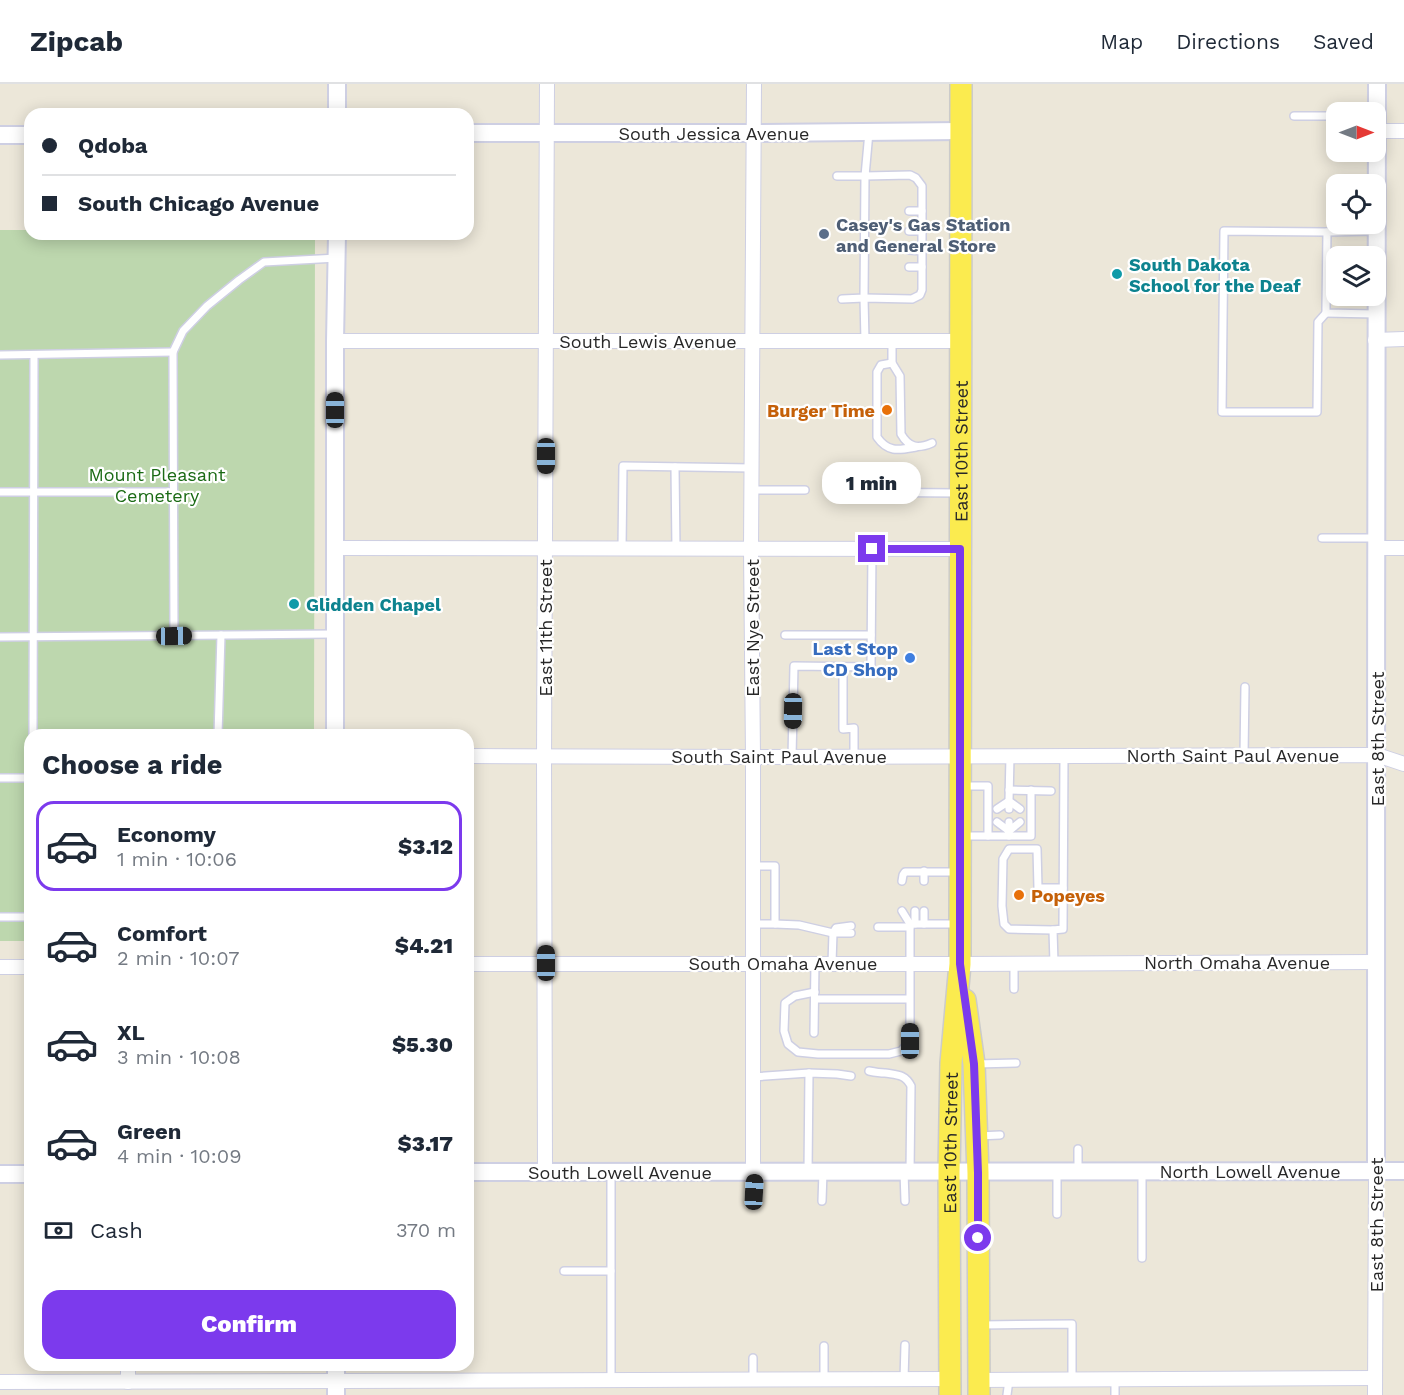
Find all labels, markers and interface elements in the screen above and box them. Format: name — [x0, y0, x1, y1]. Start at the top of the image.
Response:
text: Zipcab — [30, 25, 123, 58]
text: Map — [1100, 29, 1143, 54]
text: Directions — [1176, 29, 1280, 54]
text: Saved — [1313, 29, 1374, 54]
north arrow — [1326, 102, 1386, 162]
map controls — [1326, 102, 1386, 306]
street label: South Jessica Avenue — [619, 123, 809, 144]
text: Qdoba — [78, 133, 148, 158]
button: locate — [1326, 174, 1386, 234]
text: South Chicago Avenue — [78, 191, 319, 216]
place label: Casey's Gas Station and General Store — [836, 214, 1011, 256]
marker: Casey's Gas Station and General Store — [817, 227, 831, 241]
button: layers — [1326, 246, 1386, 306]
place label: South Dakota School for the Deaf — [1129, 254, 1301, 296]
marker: South Dakota School for the Deaf — [1110, 267, 1124, 281]
street label: South Lewis Avenue — [559, 331, 737, 352]
street label: East 10th Street — [950, 380, 971, 522]
car — [326, 392, 344, 428]
place label: Burger Time — [767, 400, 875, 421]
marker: Burger Time — [880, 403, 894, 417]
car — [537, 438, 555, 474]
callout: 1 min — [822, 462, 922, 504]
park label: Mount Pleasant Cemetery — [88, 464, 226, 506]
text: 1 min — [846, 471, 897, 495]
route end — [858, 535, 885, 562]
street label: East 11th Street — [535, 559, 556, 697]
street label: East Nye Street — [742, 559, 763, 697]
place label: Glidden Chapel — [306, 594, 441, 615]
marker: Glidden Chapel — [287, 597, 301, 611]
car — [156, 627, 192, 645]
place label: Last Stop CD Shop — [813, 638, 898, 680]
marker: Last Stop CD Shop — [903, 651, 917, 665]
street label: East 8th Street — [1367, 671, 1388, 806]
car — [784, 693, 802, 729]
street label: North Saint Paul Avenue — [1127, 745, 1339, 766]
street label: South Saint Paul Avenue — [671, 746, 887, 767]
text: Choose a ride — [42, 749, 222, 781]
icon: car — [45, 819, 99, 873]
text: Economy — [117, 822, 216, 847]
text: $3.12 — [398, 834, 453, 859]
text: 1 min · 10:06 — [117, 847, 237, 871]
place label: Popeyes — [1031, 885, 1105, 906]
marker: Popeyes — [1012, 888, 1026, 902]
icon: car — [45, 918, 99, 972]
text: Comfort — [117, 921, 207, 946]
text: $4.21 — [395, 933, 453, 958]
car — [537, 945, 555, 981]
text: 2 min · 10:07 — [117, 946, 239, 970]
street label: North Omaha Avenue — [1144, 952, 1330, 973]
street label: South Omaha Avenue — [689, 953, 877, 974]
icon: car — [45, 1017, 99, 1071]
text: XL — [117, 1020, 145, 1045]
car — [901, 1023, 919, 1059]
text: $5.30 — [392, 1032, 453, 1057]
text: 3 min · 10:08 — [117, 1045, 241, 1069]
street label: East 10th Street — [938, 1071, 961, 1214]
icon: car — [45, 1116, 99, 1170]
text: Green — [117, 1119, 181, 1144]
text: $3.17 — [398, 1131, 453, 1156]
text: 4 min · 10:09 — [117, 1144, 242, 1168]
street label: East 8th Street — [1366, 1157, 1387, 1292]
street label: North Lowell Avenue — [1159, 1161, 1341, 1182]
street label: South Lowell Avenue — [528, 1162, 712, 1183]
car — [744, 1174, 764, 1210]
icon: cash — [42, 1214, 75, 1247]
text: Cash — [90, 1218, 143, 1243]
text: 370 m — [396, 1218, 456, 1242]
route start — [964, 1224, 991, 1251]
button: Confirm — [42, 1290, 456, 1359]

